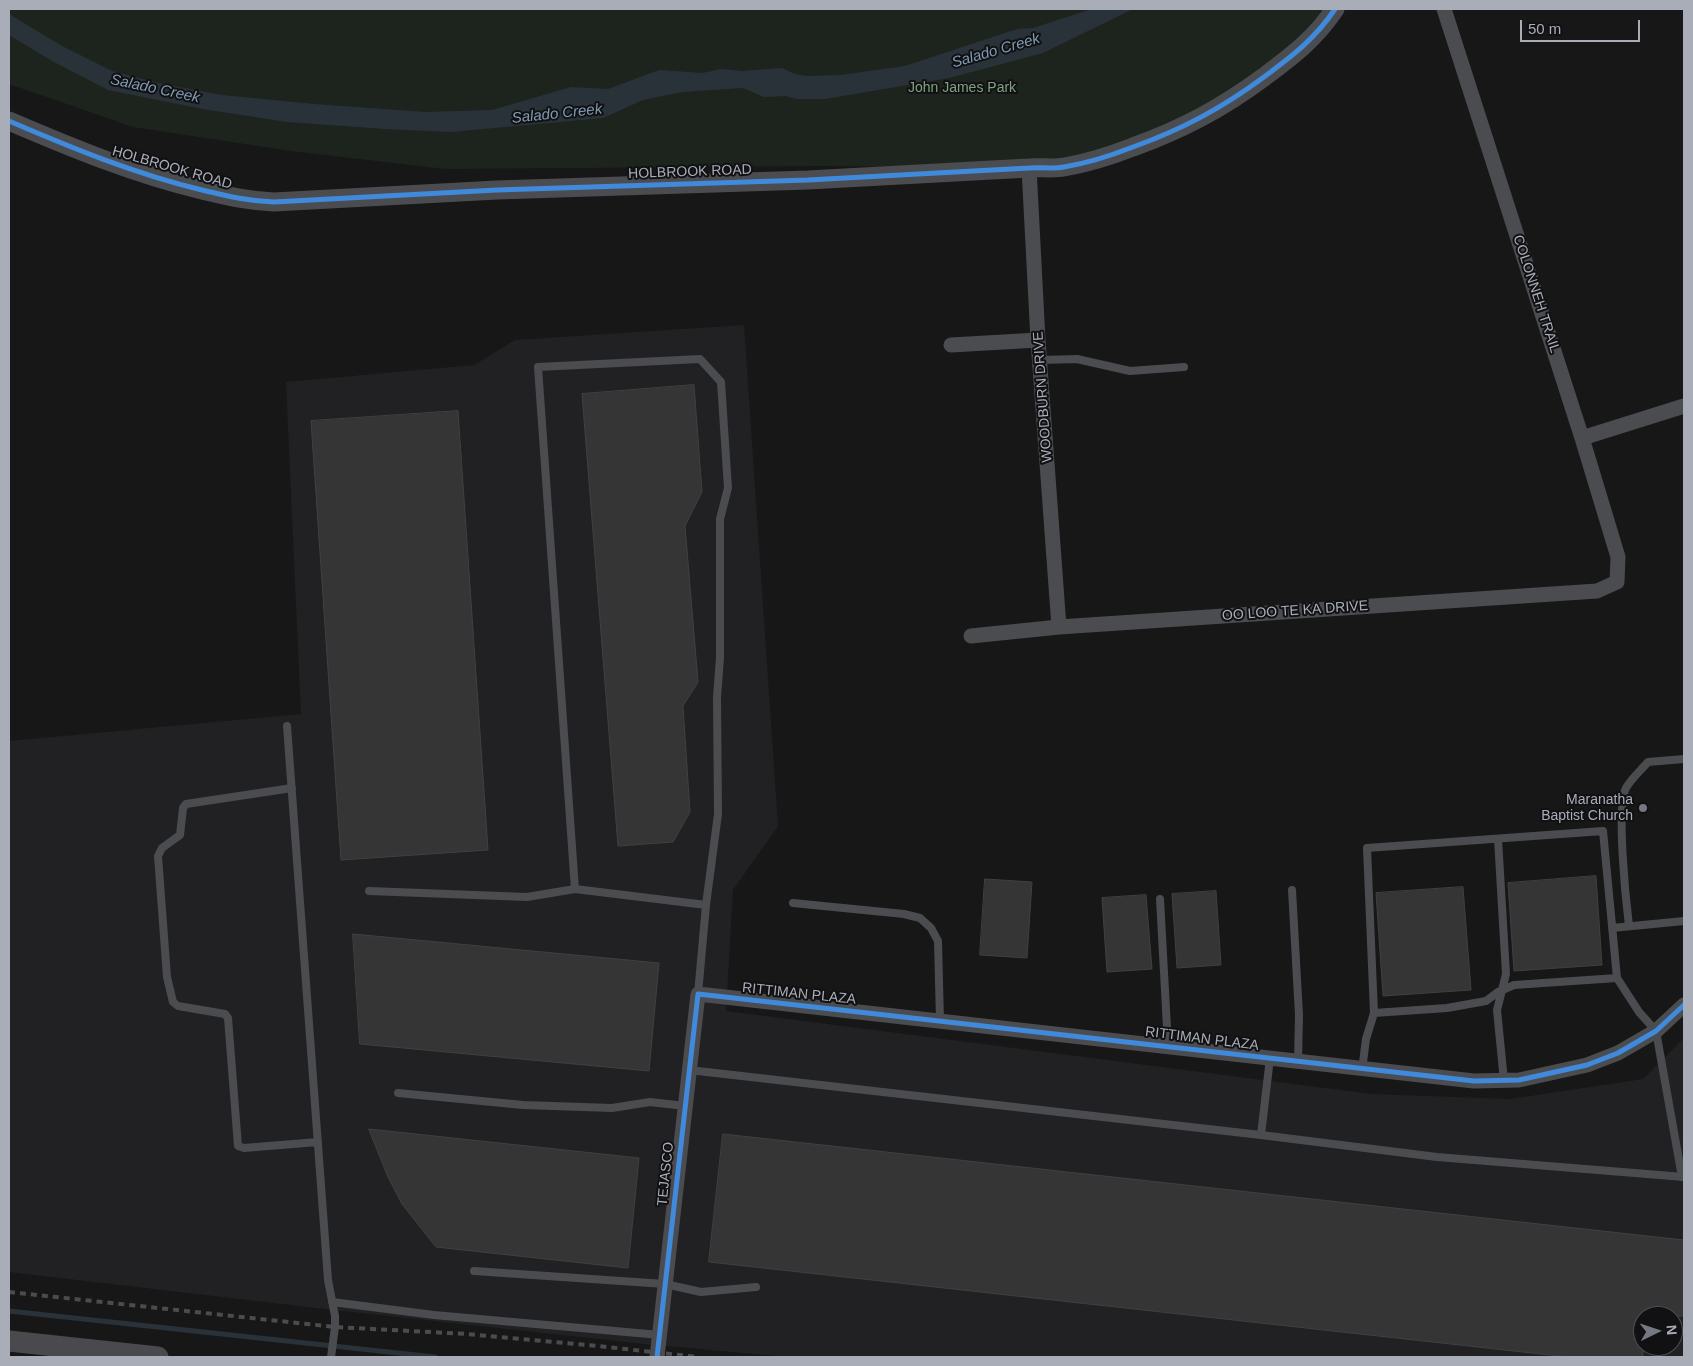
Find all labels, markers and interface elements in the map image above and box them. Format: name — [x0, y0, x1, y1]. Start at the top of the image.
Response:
scale bar — [1523, 10, 1643, 42]
text: 50 m — [1528, 20, 1561, 37]
water label: Salado Creek — [950, 30, 1042, 72]
water label: Salado Creek — [109, 71, 201, 107]
park label: John James Park — [908, 80, 1016, 96]
water label: Salado Creek — [511, 100, 603, 128]
street label: HOLBROOK ROAD — [110, 143, 234, 193]
street label: HOLBROOK ROAD — [628, 161, 752, 183]
street label: COLONNEH TRAIL — [1509, 233, 1563, 355]
street label: WOODBURN DRIVE — [1030, 331, 1056, 463]
street label: OO LOO TE KA DRIVE — [1221, 598, 1369, 624]
place label: Maranatha Baptist Church — [1541, 792, 1633, 824]
marker: Maranatha Baptist Church — [1637, 802, 1649, 814]
street label: RITTIMAN PLAZA — [741, 980, 857, 1008]
street label: RITTIMAN PLAZA — [1144, 1024, 1260, 1054]
street label: TEJASCO — [654, 1141, 678, 1207]
north arrow — [1633, 1306, 1683, 1356]
text: N — [1664, 1324, 1680, 1336]

